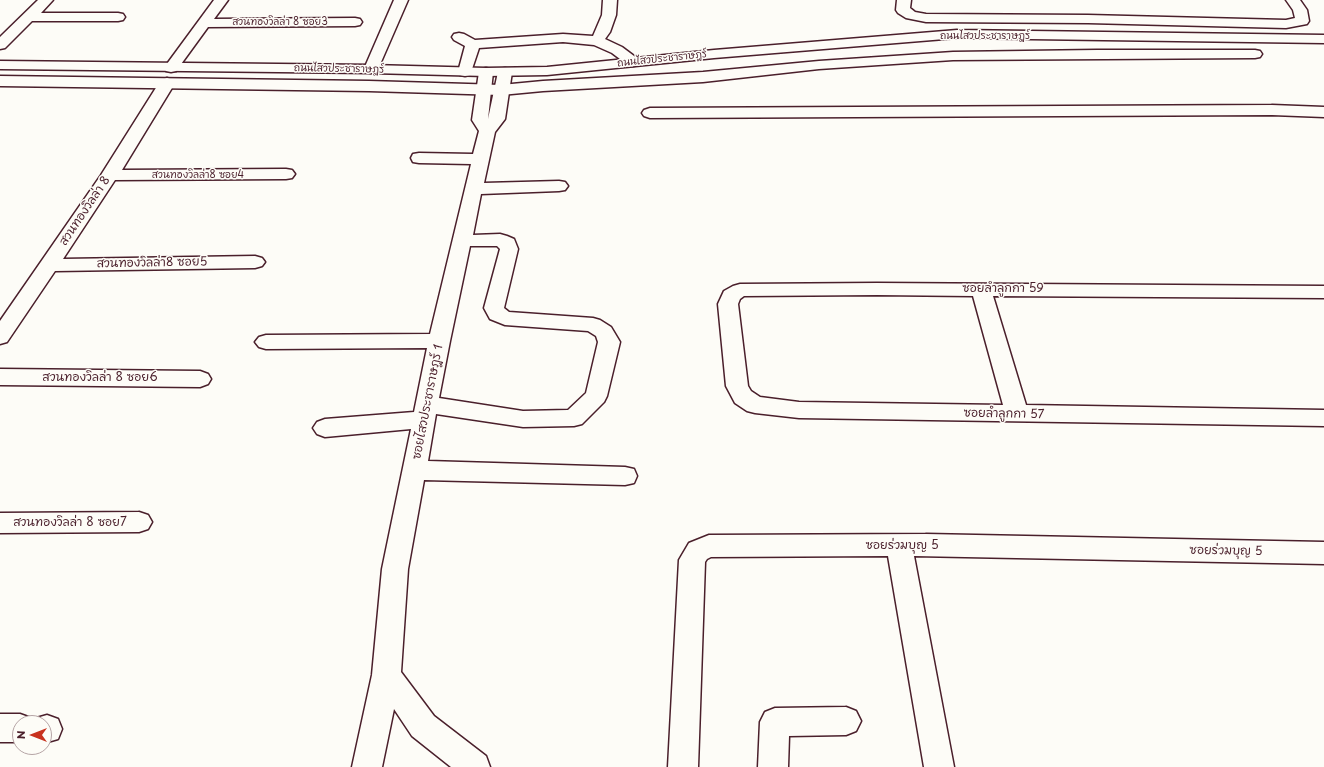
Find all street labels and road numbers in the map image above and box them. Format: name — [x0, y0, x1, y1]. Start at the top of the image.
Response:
street label: สวนทองวิลล่า 8 ซอย3 — [232, 16, 328, 28]
street label: ถนนไสวประชาราษฎร์ — [940, 30, 1030, 42]
street label: ถนนไสวประชาราษฎร์ — [617, 48, 707, 70]
street label: ถนนไสวประชาราษฎร์ — [294, 62, 384, 76]
street label: สวนทองวิลล่า8 ซอย4 — [152, 169, 244, 181]
street label: สวนทองวิลล่า 8 — [56, 174, 114, 248]
street label: สวนทองวิลล่า8 ซอย5 — [97, 255, 207, 271]
street label: ซอยลำลูกกา 59 — [962, 282, 1044, 296]
street label: ซอยไสวประชาราษฎร์ 1 — [410, 343, 446, 461]
street label: สวนทองวิลล่า 8 ซอย6 — [42, 371, 158, 385]
street label: ซอยลำลูกกา 57 — [963, 406, 1045, 422]
street label: สวนทองวิลล่า 8 ซอย7 — [13, 516, 127, 530]
street label: ซอยร่วมบุญ 5 — [865, 539, 939, 553]
street label: ซอยร่วมบุญ 5 — [1189, 543, 1263, 559]

